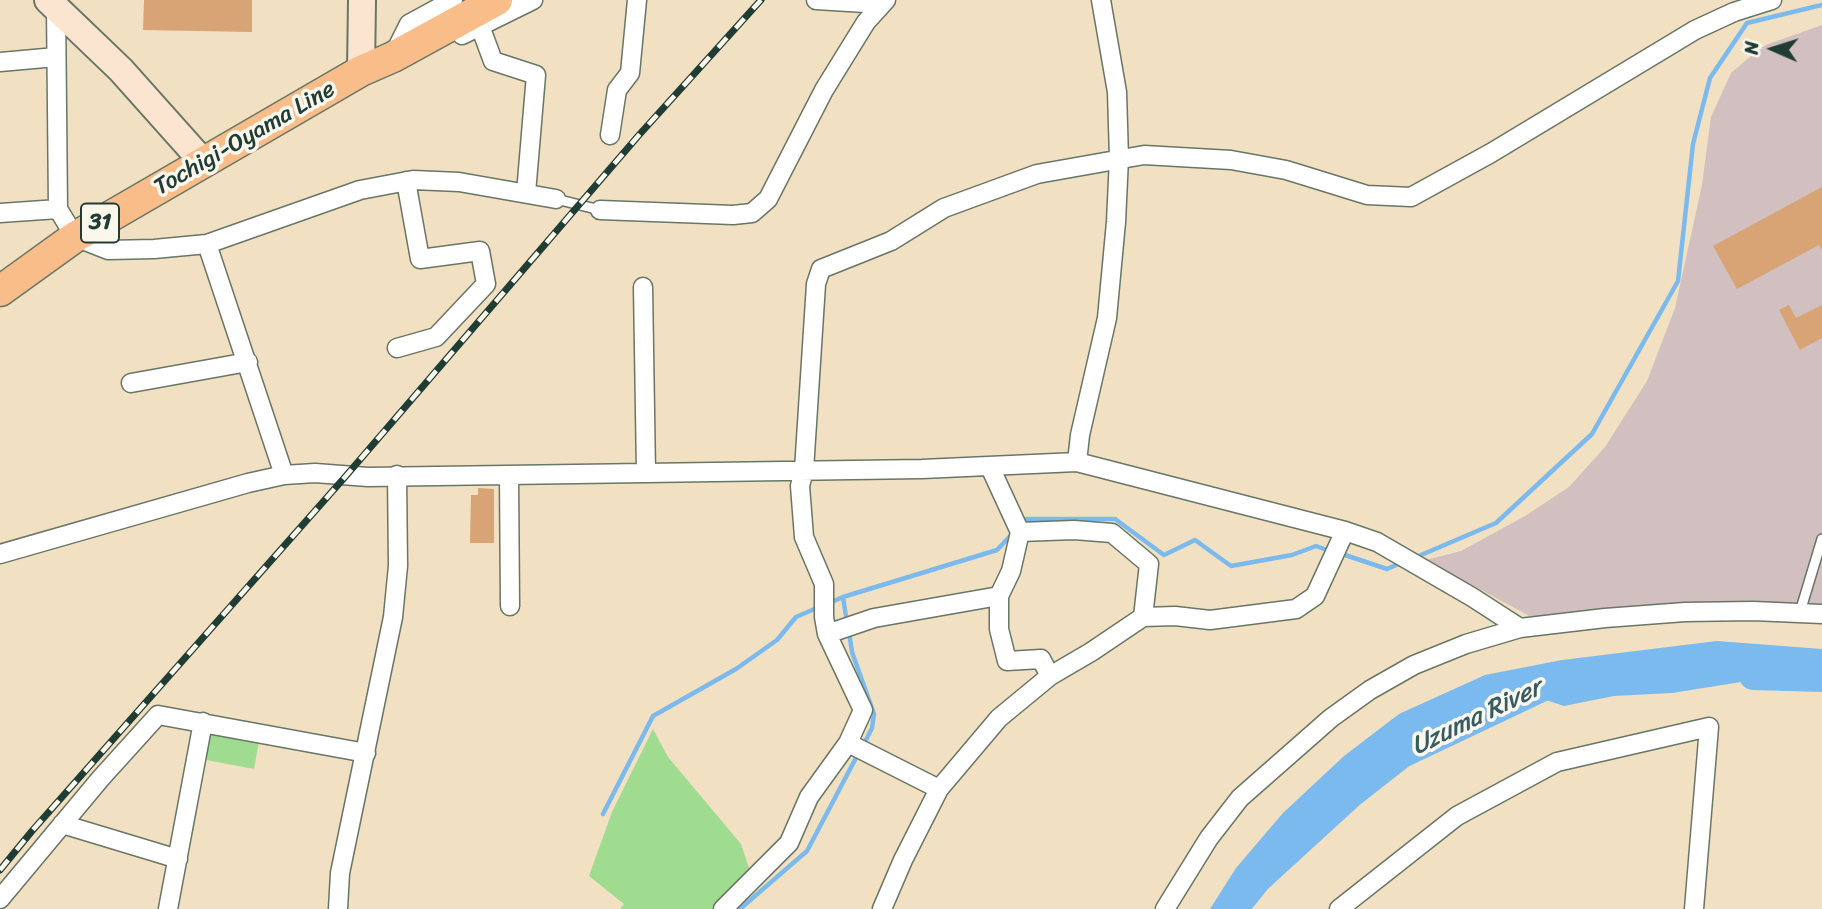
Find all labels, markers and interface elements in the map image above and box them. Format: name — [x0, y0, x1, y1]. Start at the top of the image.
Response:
north arrow — [1738, 14, 1808, 84]
text: N — [1735, 40, 1768, 55]
street label: Tochigi-Oyama Line — [149, 75, 341, 203]
road number: 31 — [81, 204, 119, 243]
water label: Uzuma River — [1407, 673, 1547, 763]

